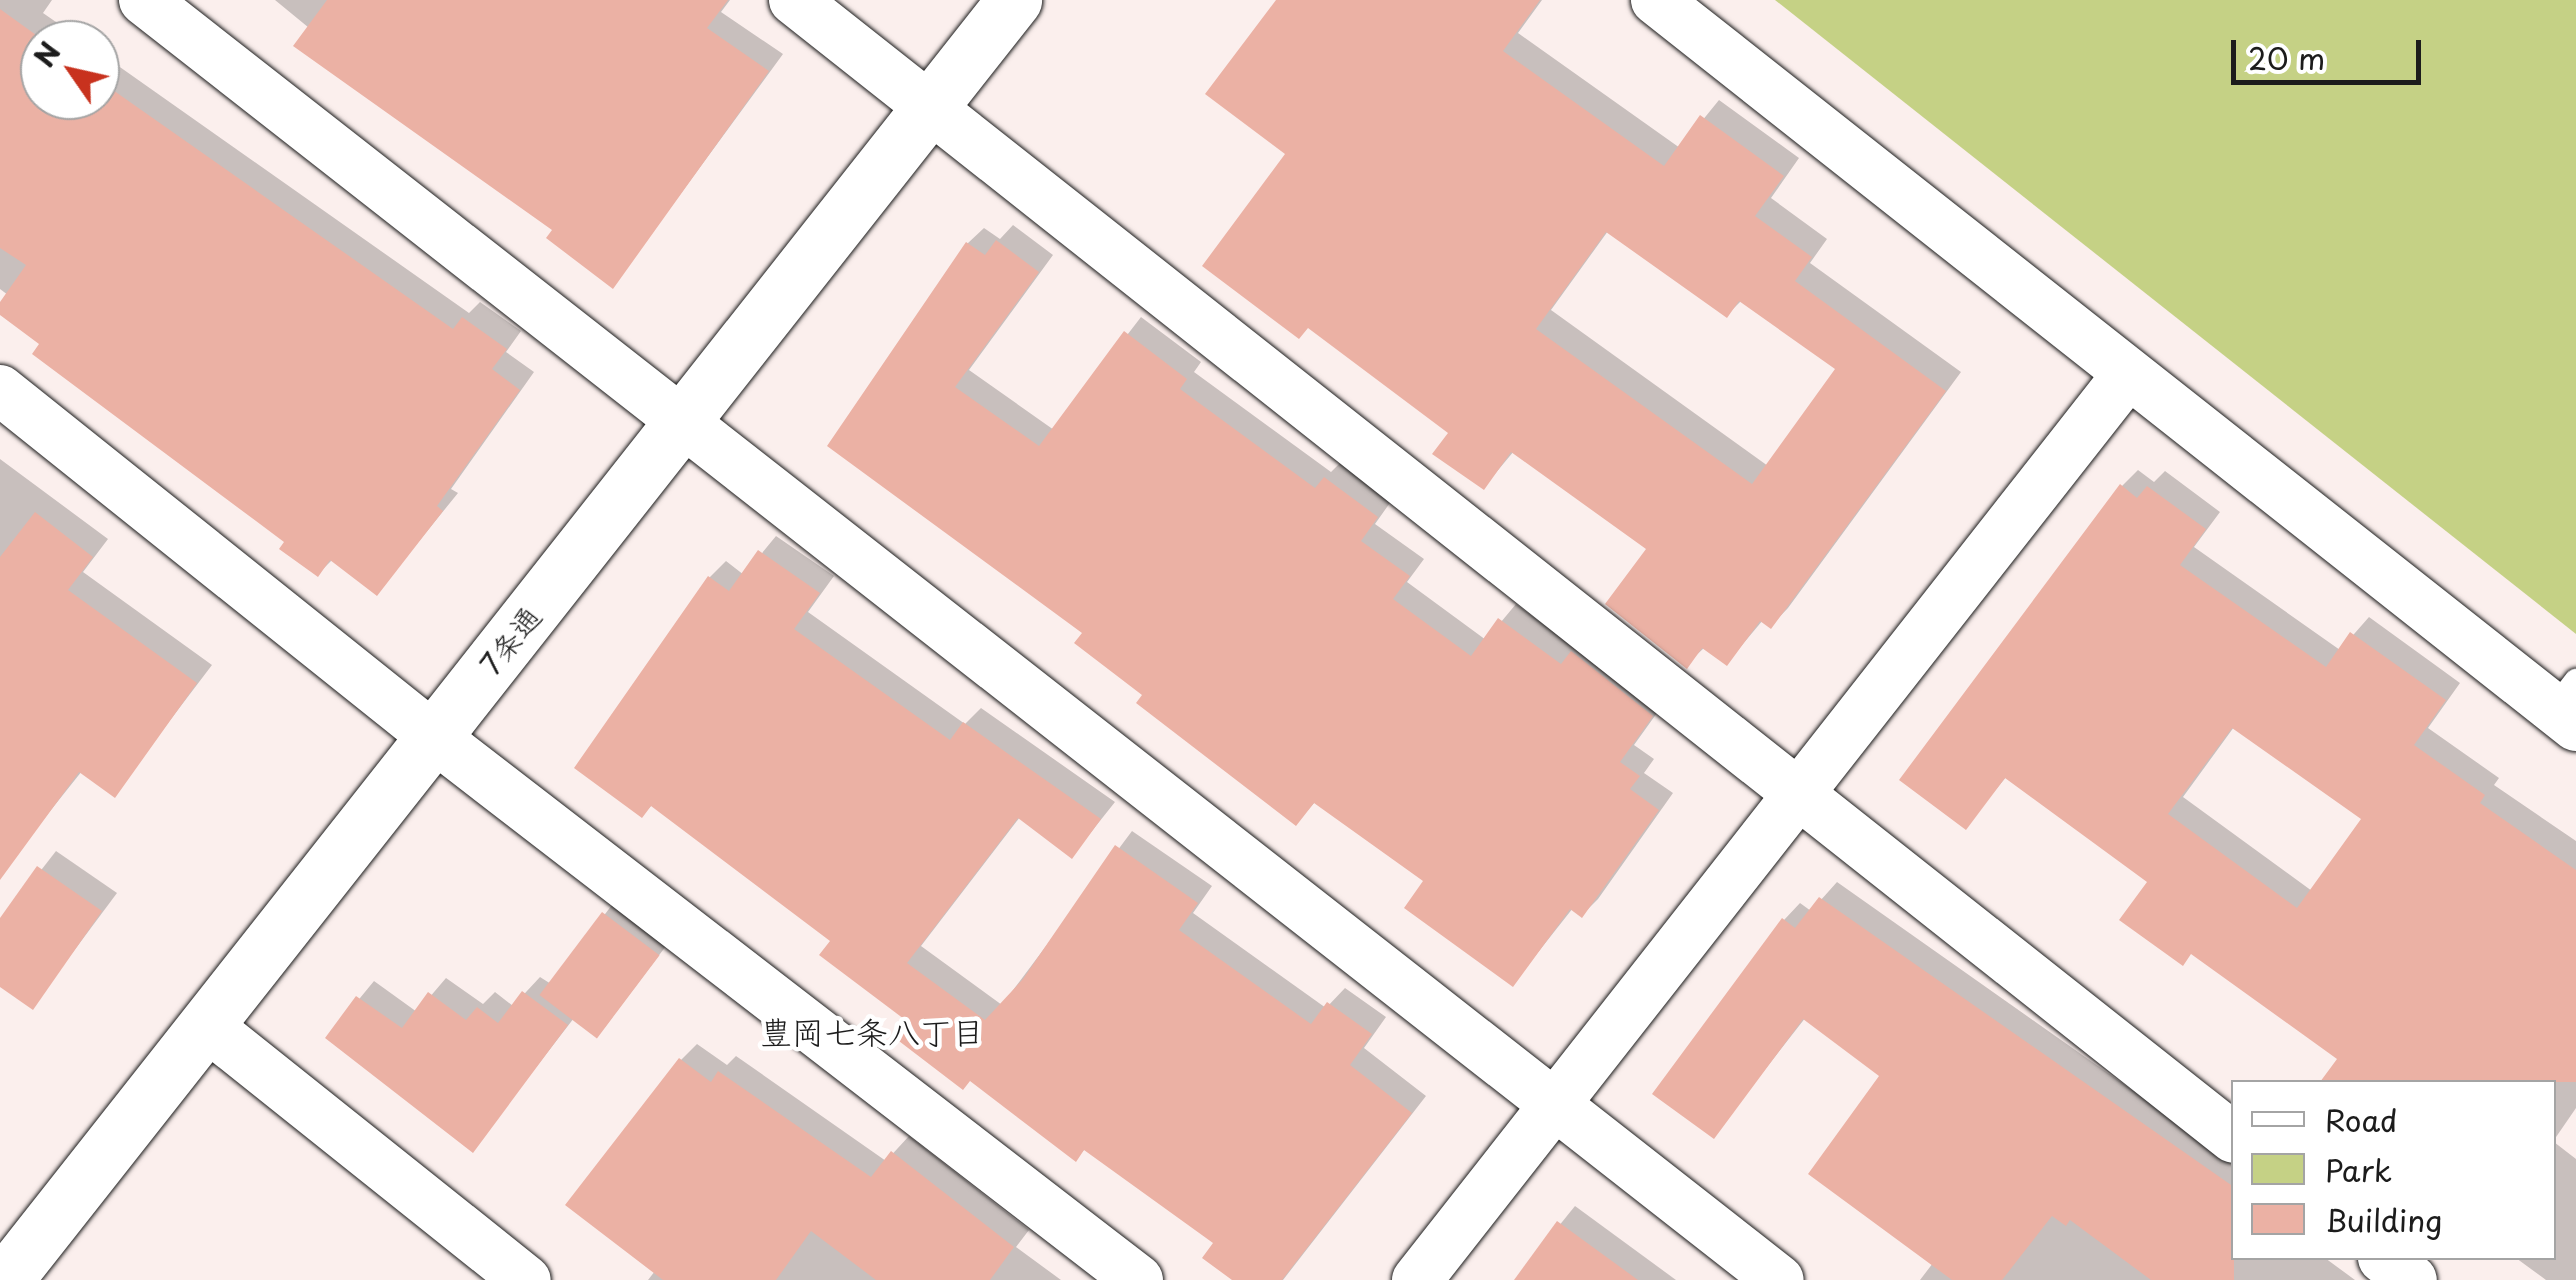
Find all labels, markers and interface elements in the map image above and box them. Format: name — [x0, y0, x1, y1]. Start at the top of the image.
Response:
north arrow — [20, 20, 120, 120]
scale bar — [2236, 20, 2426, 82]
text: N — [22, 33, 70, 75]
text: 20 m — [2248, 35, 2325, 80]
street label: 7条通 — [472, 599, 548, 681]
district label: 豊岡七条八丁目 — [760, 1012, 984, 1050]
legend — [2231, 1080, 2556, 1260]
text: Road — [2325, 1097, 2398, 1142]
text: Park — [2325, 1147, 2392, 1192]
text: Building — [2325, 1197, 2442, 1242]

